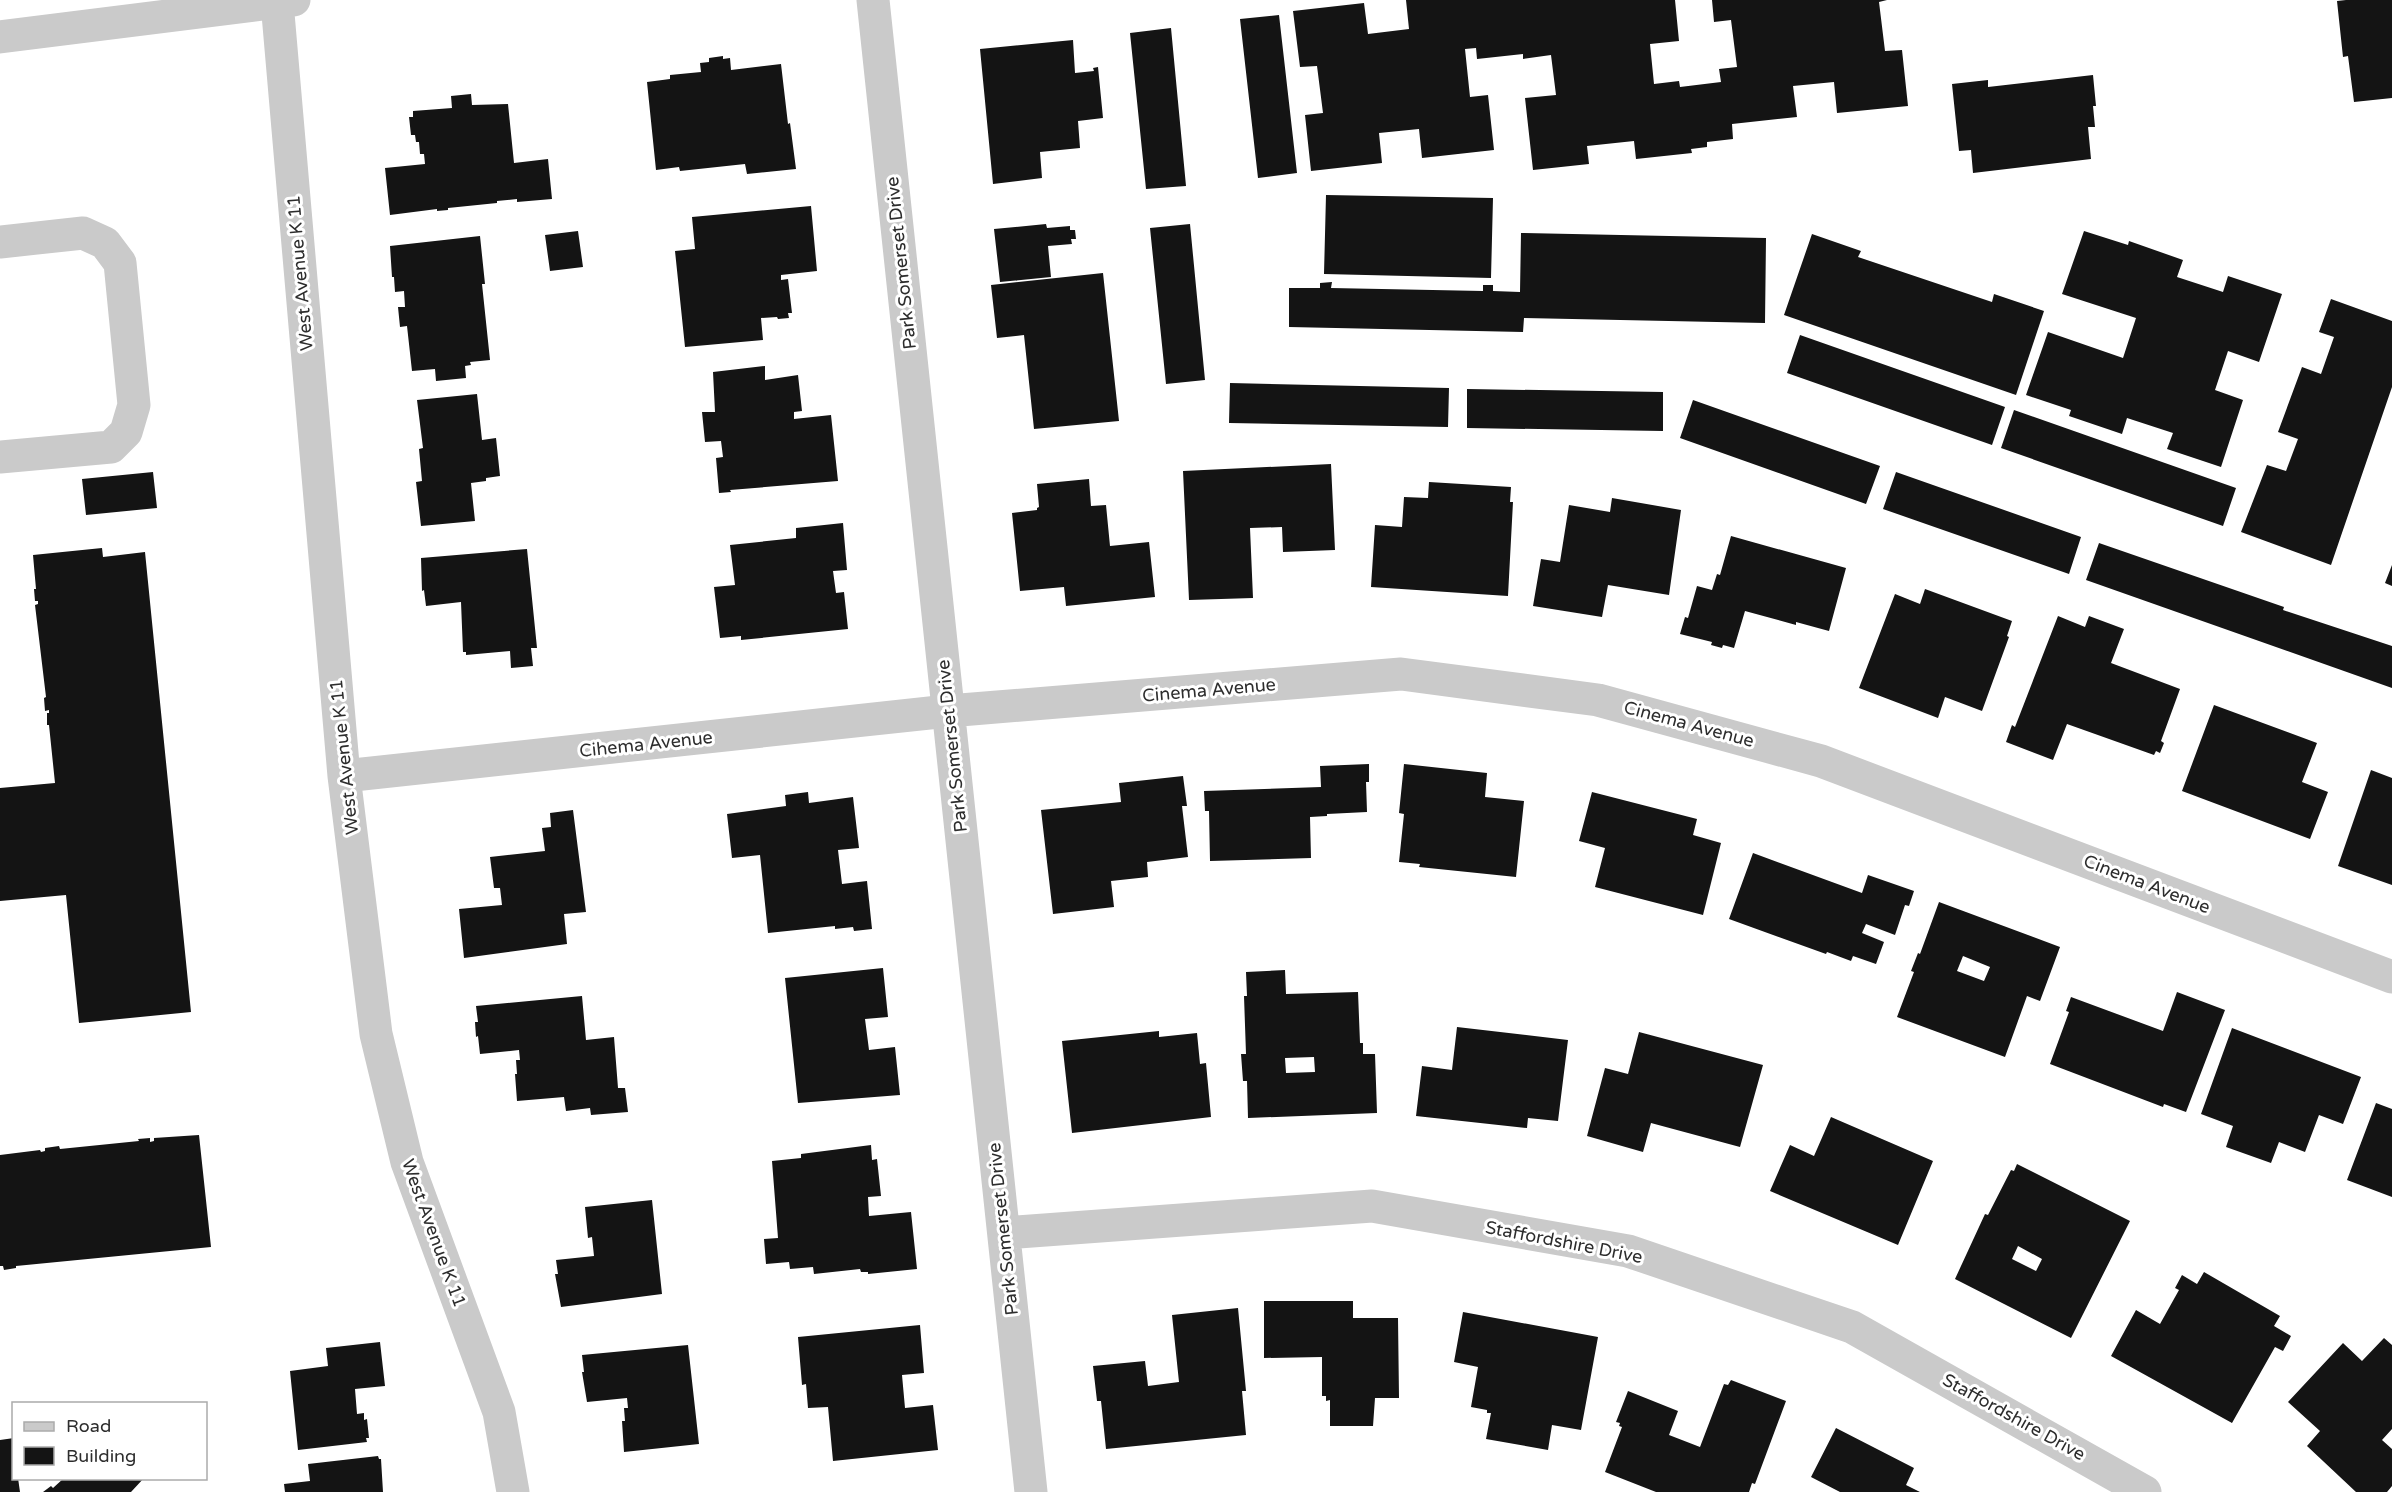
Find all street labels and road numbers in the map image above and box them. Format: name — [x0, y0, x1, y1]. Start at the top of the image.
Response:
street label: Park Somerset Drive — [881, 176, 921, 350]
street label: West Avenue K 11 — [282, 194, 318, 352]
street label: Park Somerset Drive — [932, 659, 972, 833]
street label: Cinema Avenue — [1141, 673, 1277, 707]
street label: West Avenue K 11 — [325, 678, 363, 836]
street label: Cinema Avenue — [1621, 696, 1757, 752]
street label: Cihema Avenue — [578, 726, 714, 762]
street label: Cinema Avenue — [2081, 850, 2213, 918]
street label: Park Somerset Drive — [983, 1142, 1023, 1316]
street label: West Avenue K 11 — [397, 1156, 471, 1310]
street label: Staffordshire Drive — [1484, 1216, 1644, 1268]
street label: Staffordshire Drive — [1939, 1369, 2089, 1465]

